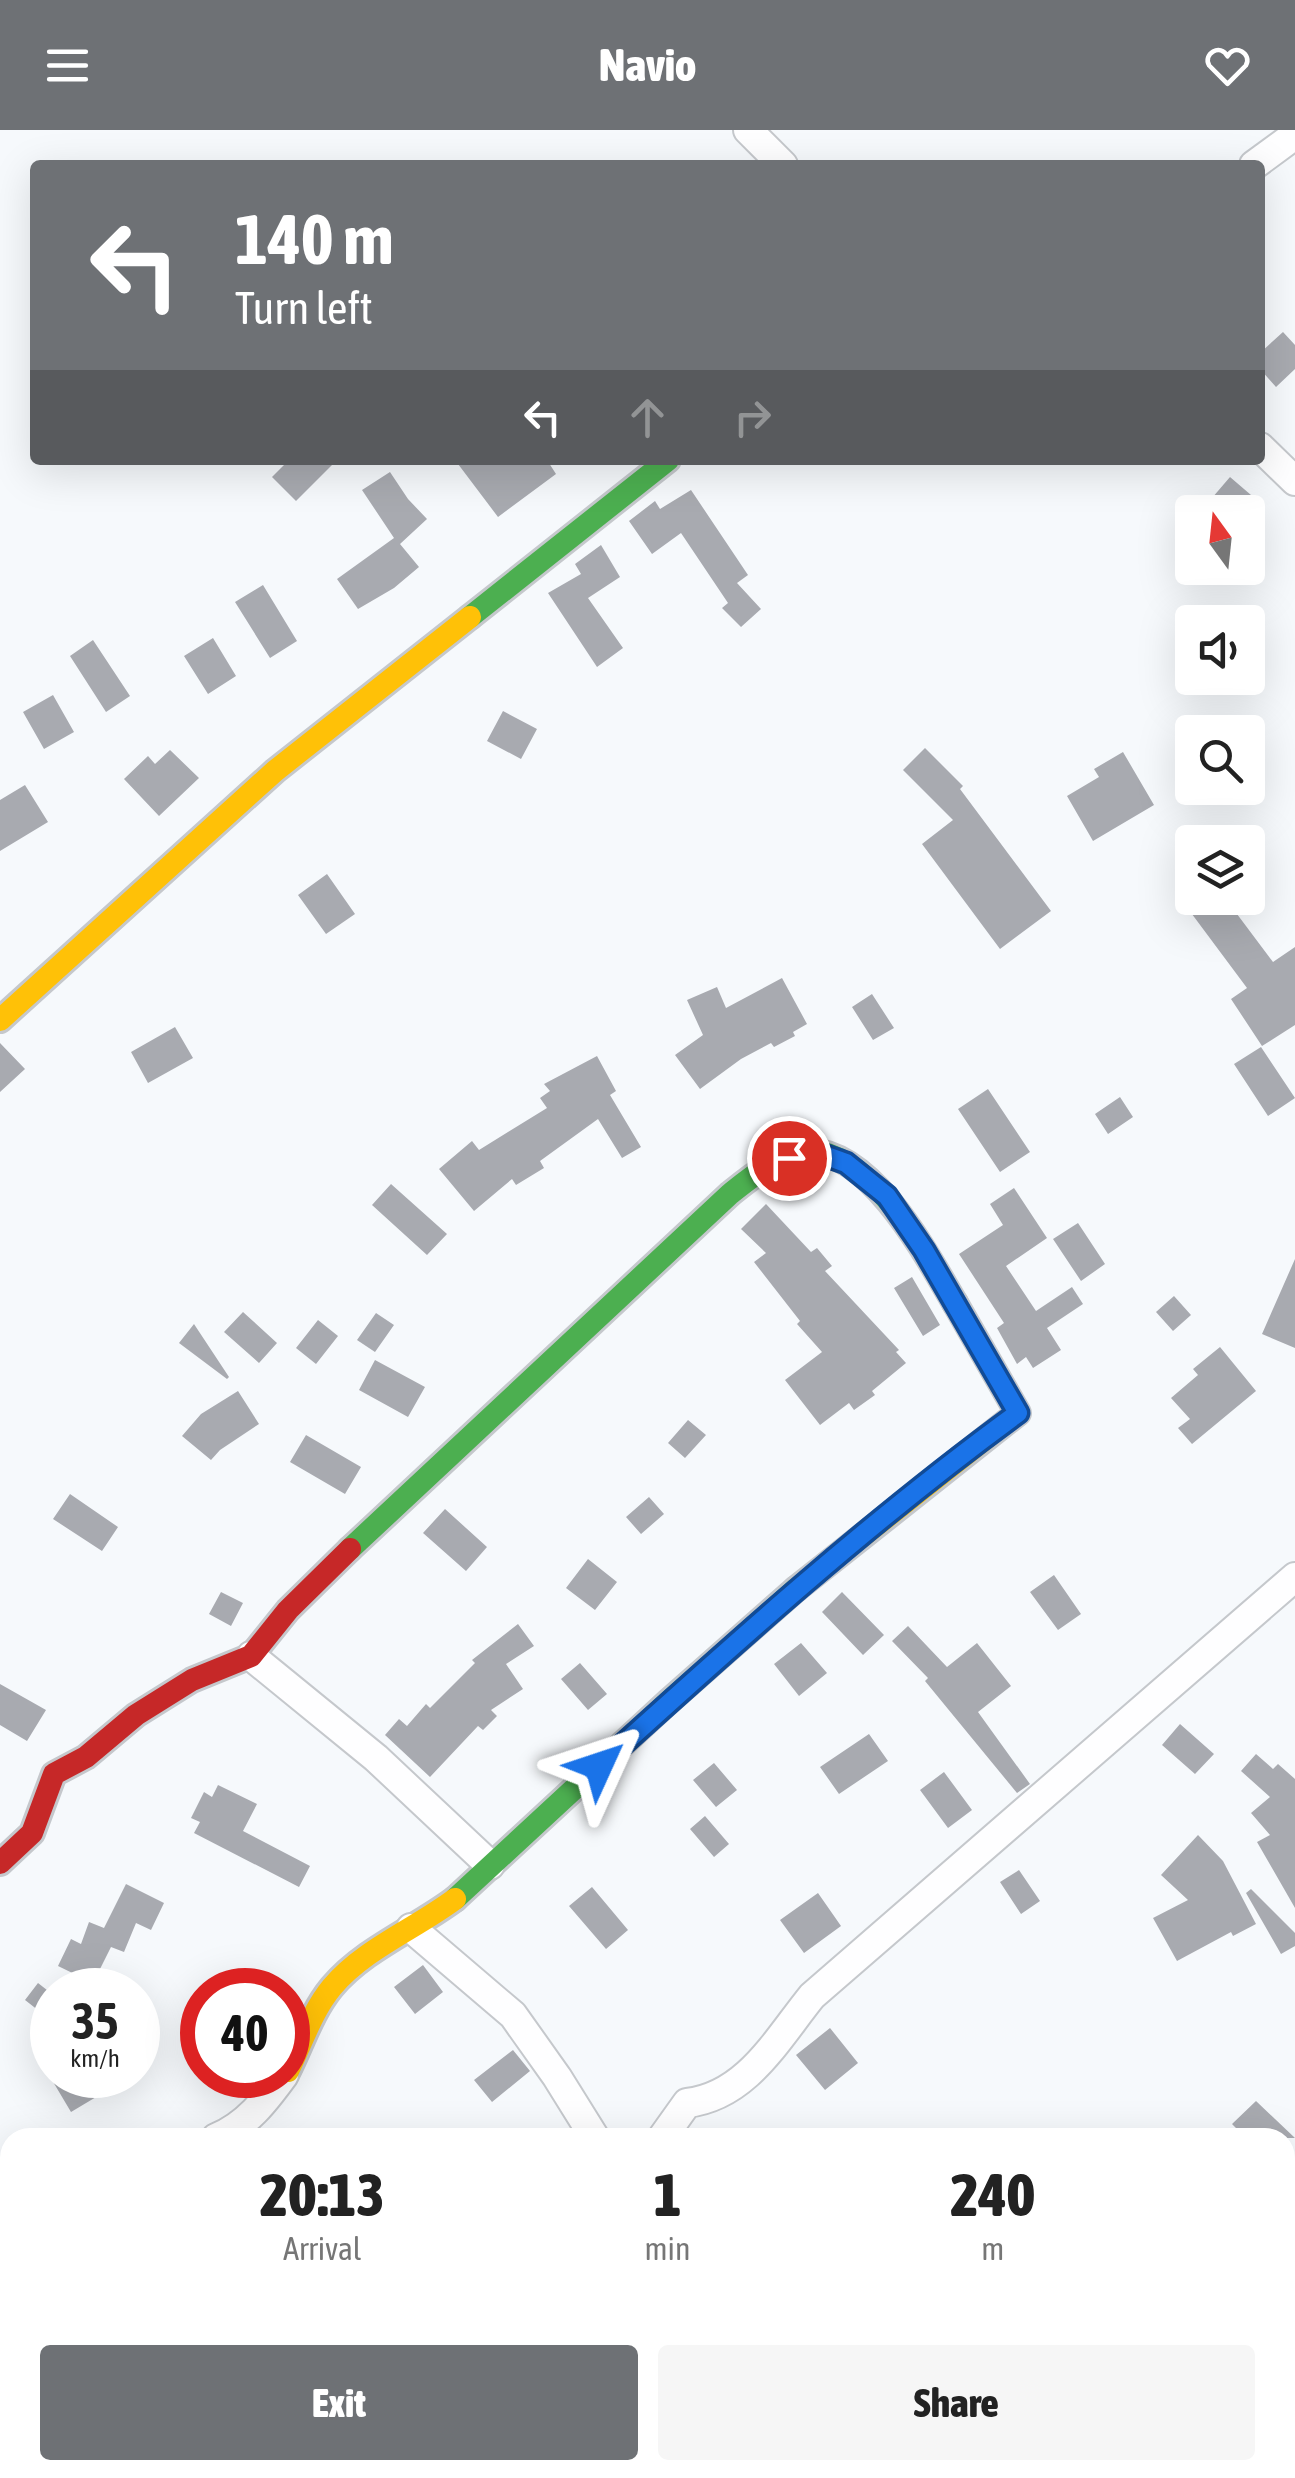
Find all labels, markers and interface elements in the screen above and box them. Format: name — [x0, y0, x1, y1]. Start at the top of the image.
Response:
icon: menu — [40, 38, 95, 93]
icon: heart — [1200, 38, 1255, 93]
text: Navio — [599, 39, 696, 91]
text: 140 m — [235, 199, 394, 279]
icon: left — [70, 200, 200, 330]
text: Turn left — [235, 282, 373, 334]
icon: left — [515, 390, 570, 445]
icon: ahead — [620, 390, 675, 445]
icon: right — [725, 390, 780, 445]
north arrow — [1175, 495, 1265, 585]
map controls — [1175, 495, 1265, 915]
button: sound — [1175, 605, 1265, 695]
button: search — [1175, 715, 1265, 805]
button: layers — [1175, 825, 1265, 915]
pin — [747, 1116, 832, 1201]
icon: arrive — [762, 1131, 817, 1186]
position arrow — [547, 1714, 651, 1818]
speed limit sign: 40 — [180, 1968, 310, 2098]
text: 35 — [71, 1992, 118, 2050]
text: km/h — [70, 2044, 120, 2072]
text: 20:13 — [260, 2160, 385, 2229]
text: 1 — [653, 2160, 682, 2229]
text: 240 — [950, 2160, 1035, 2229]
text: Arrival — [283, 2230, 361, 2267]
text: min — [645, 2230, 690, 2267]
text: m — [981, 2230, 1004, 2267]
button: Exit — [40, 2345, 638, 2460]
button: Share — [658, 2345, 1255, 2460]

